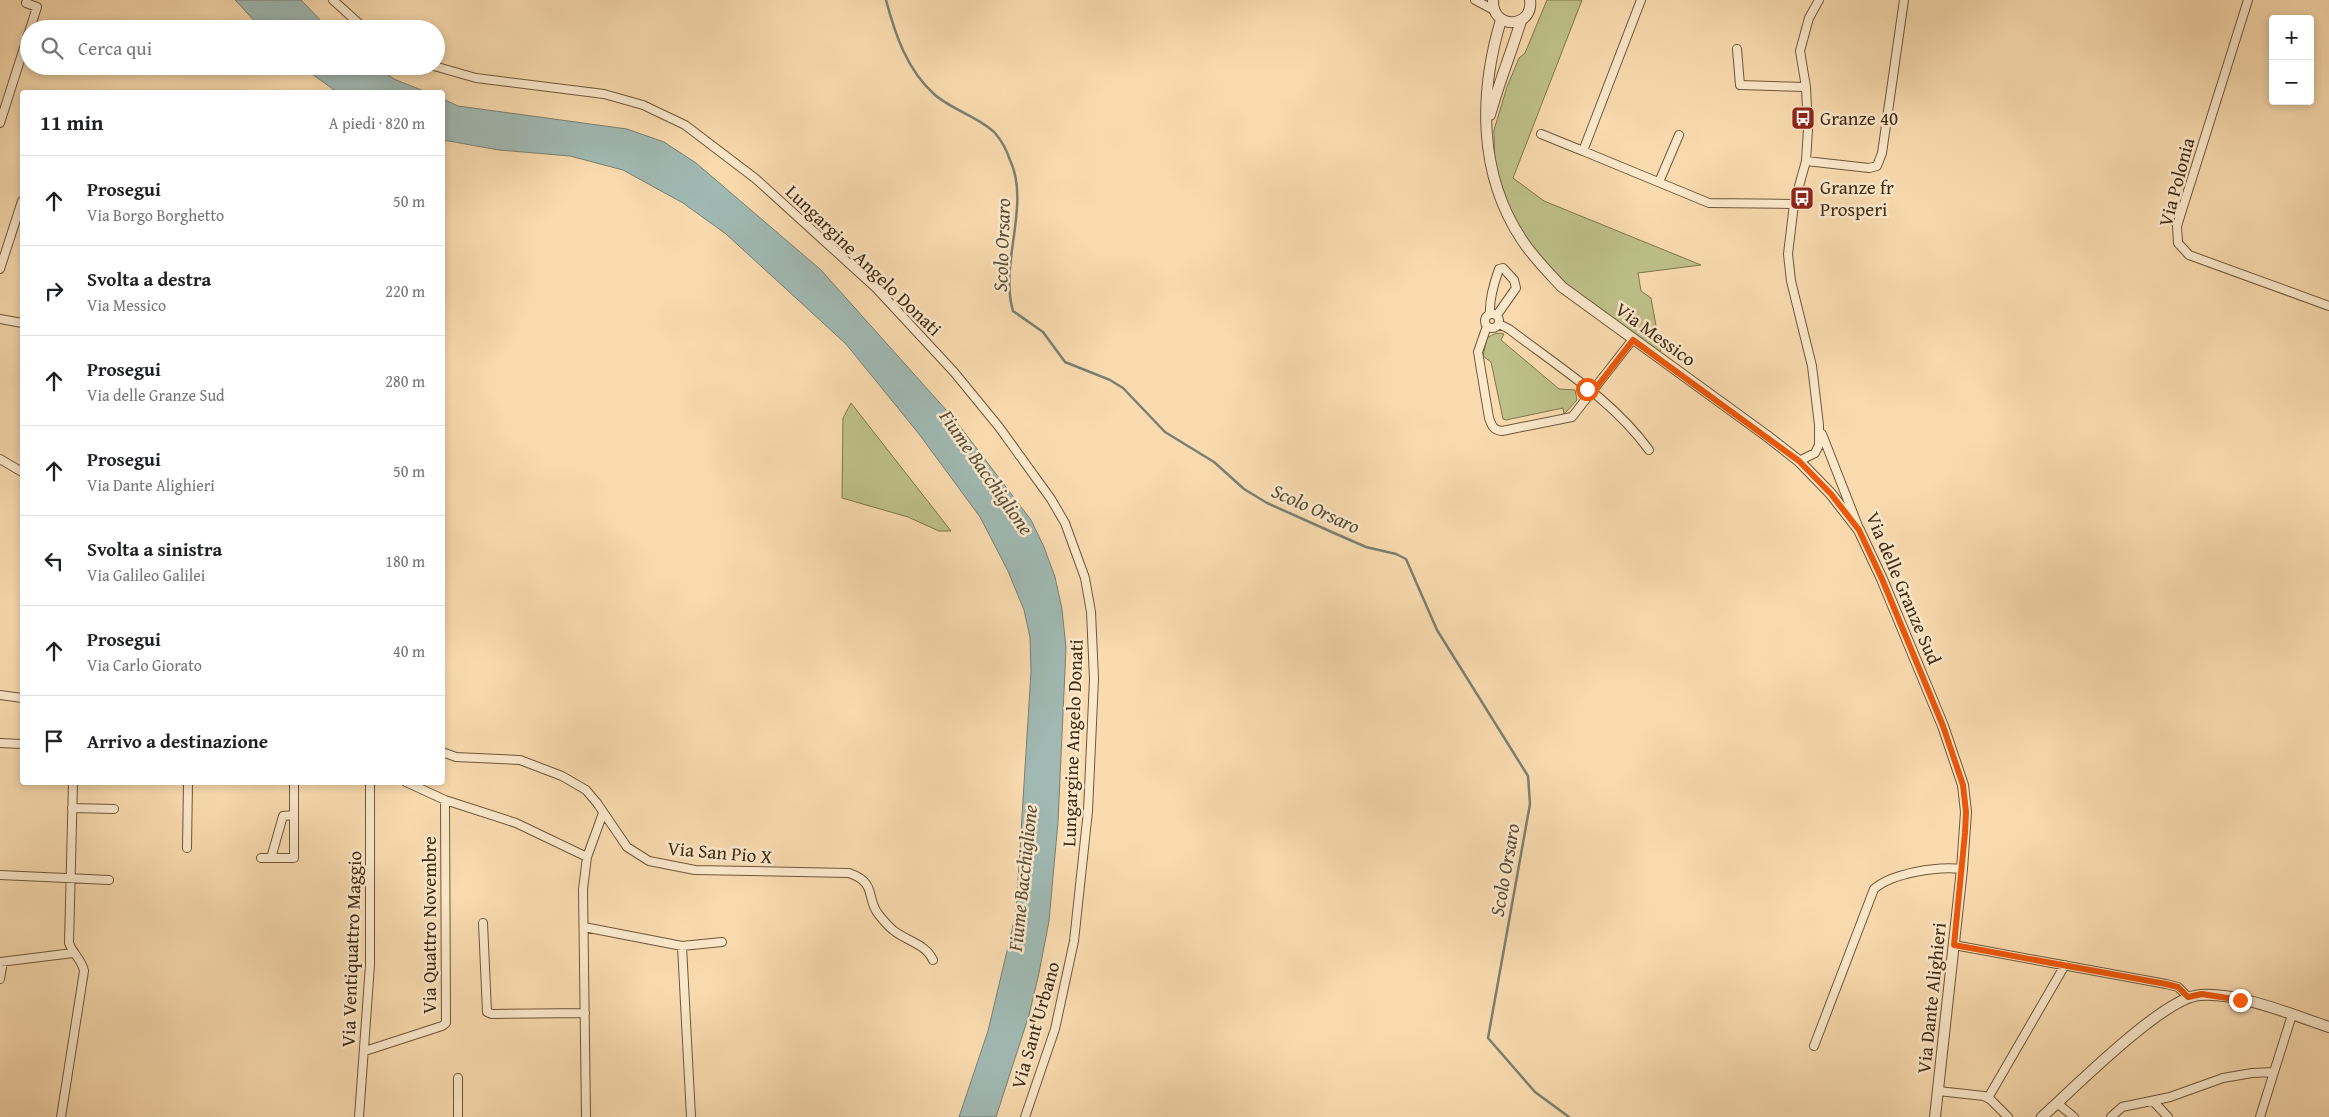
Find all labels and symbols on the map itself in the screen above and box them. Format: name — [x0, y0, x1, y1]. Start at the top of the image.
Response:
place label: Granze 40 — [1820, 104, 1898, 132]
bus stop icon: Granze 40 — [1790, 105, 1816, 131]
street label: Via Polonia — [2151, 134, 2201, 230]
place label: Granze fr Prosperi — [1820, 173, 1894, 223]
street label: Lungargine Angelo Donati — [780, 178, 948, 342]
bus stop icon: Granze fr Prosperi — [1789, 185, 1815, 211]
water label: Scolo Orsaro — [985, 197, 1017, 292]
street label: Via Messico — [1610, 295, 1702, 373]
route start — [1576, 378, 1599, 401]
water label: Fiume Bacchiglione — [932, 403, 1041, 541]
water label: Scolo Orsaro — [1267, 476, 1365, 541]
street label: Via delle Granze Sud — [1859, 507, 1949, 669]
street label: Lungargine Angelo Donati — [1054, 639, 1090, 847]
water label: Fiume Bacchiglione — [1000, 803, 1044, 954]
water label: Scolo Orsaro — [1482, 821, 1527, 919]
street label: Via San Pio X — [666, 833, 774, 871]
street label: Via Quattro Novembre — [415, 836, 443, 1014]
street label: Via Ventiquattro Maggio — [334, 850, 368, 1048]
street label: Via Dante Alighieri — [1909, 921, 1953, 1075]
street label: Via Sant'Urbano — [1003, 958, 1067, 1092]
route end — [2229, 989, 2252, 1012]

